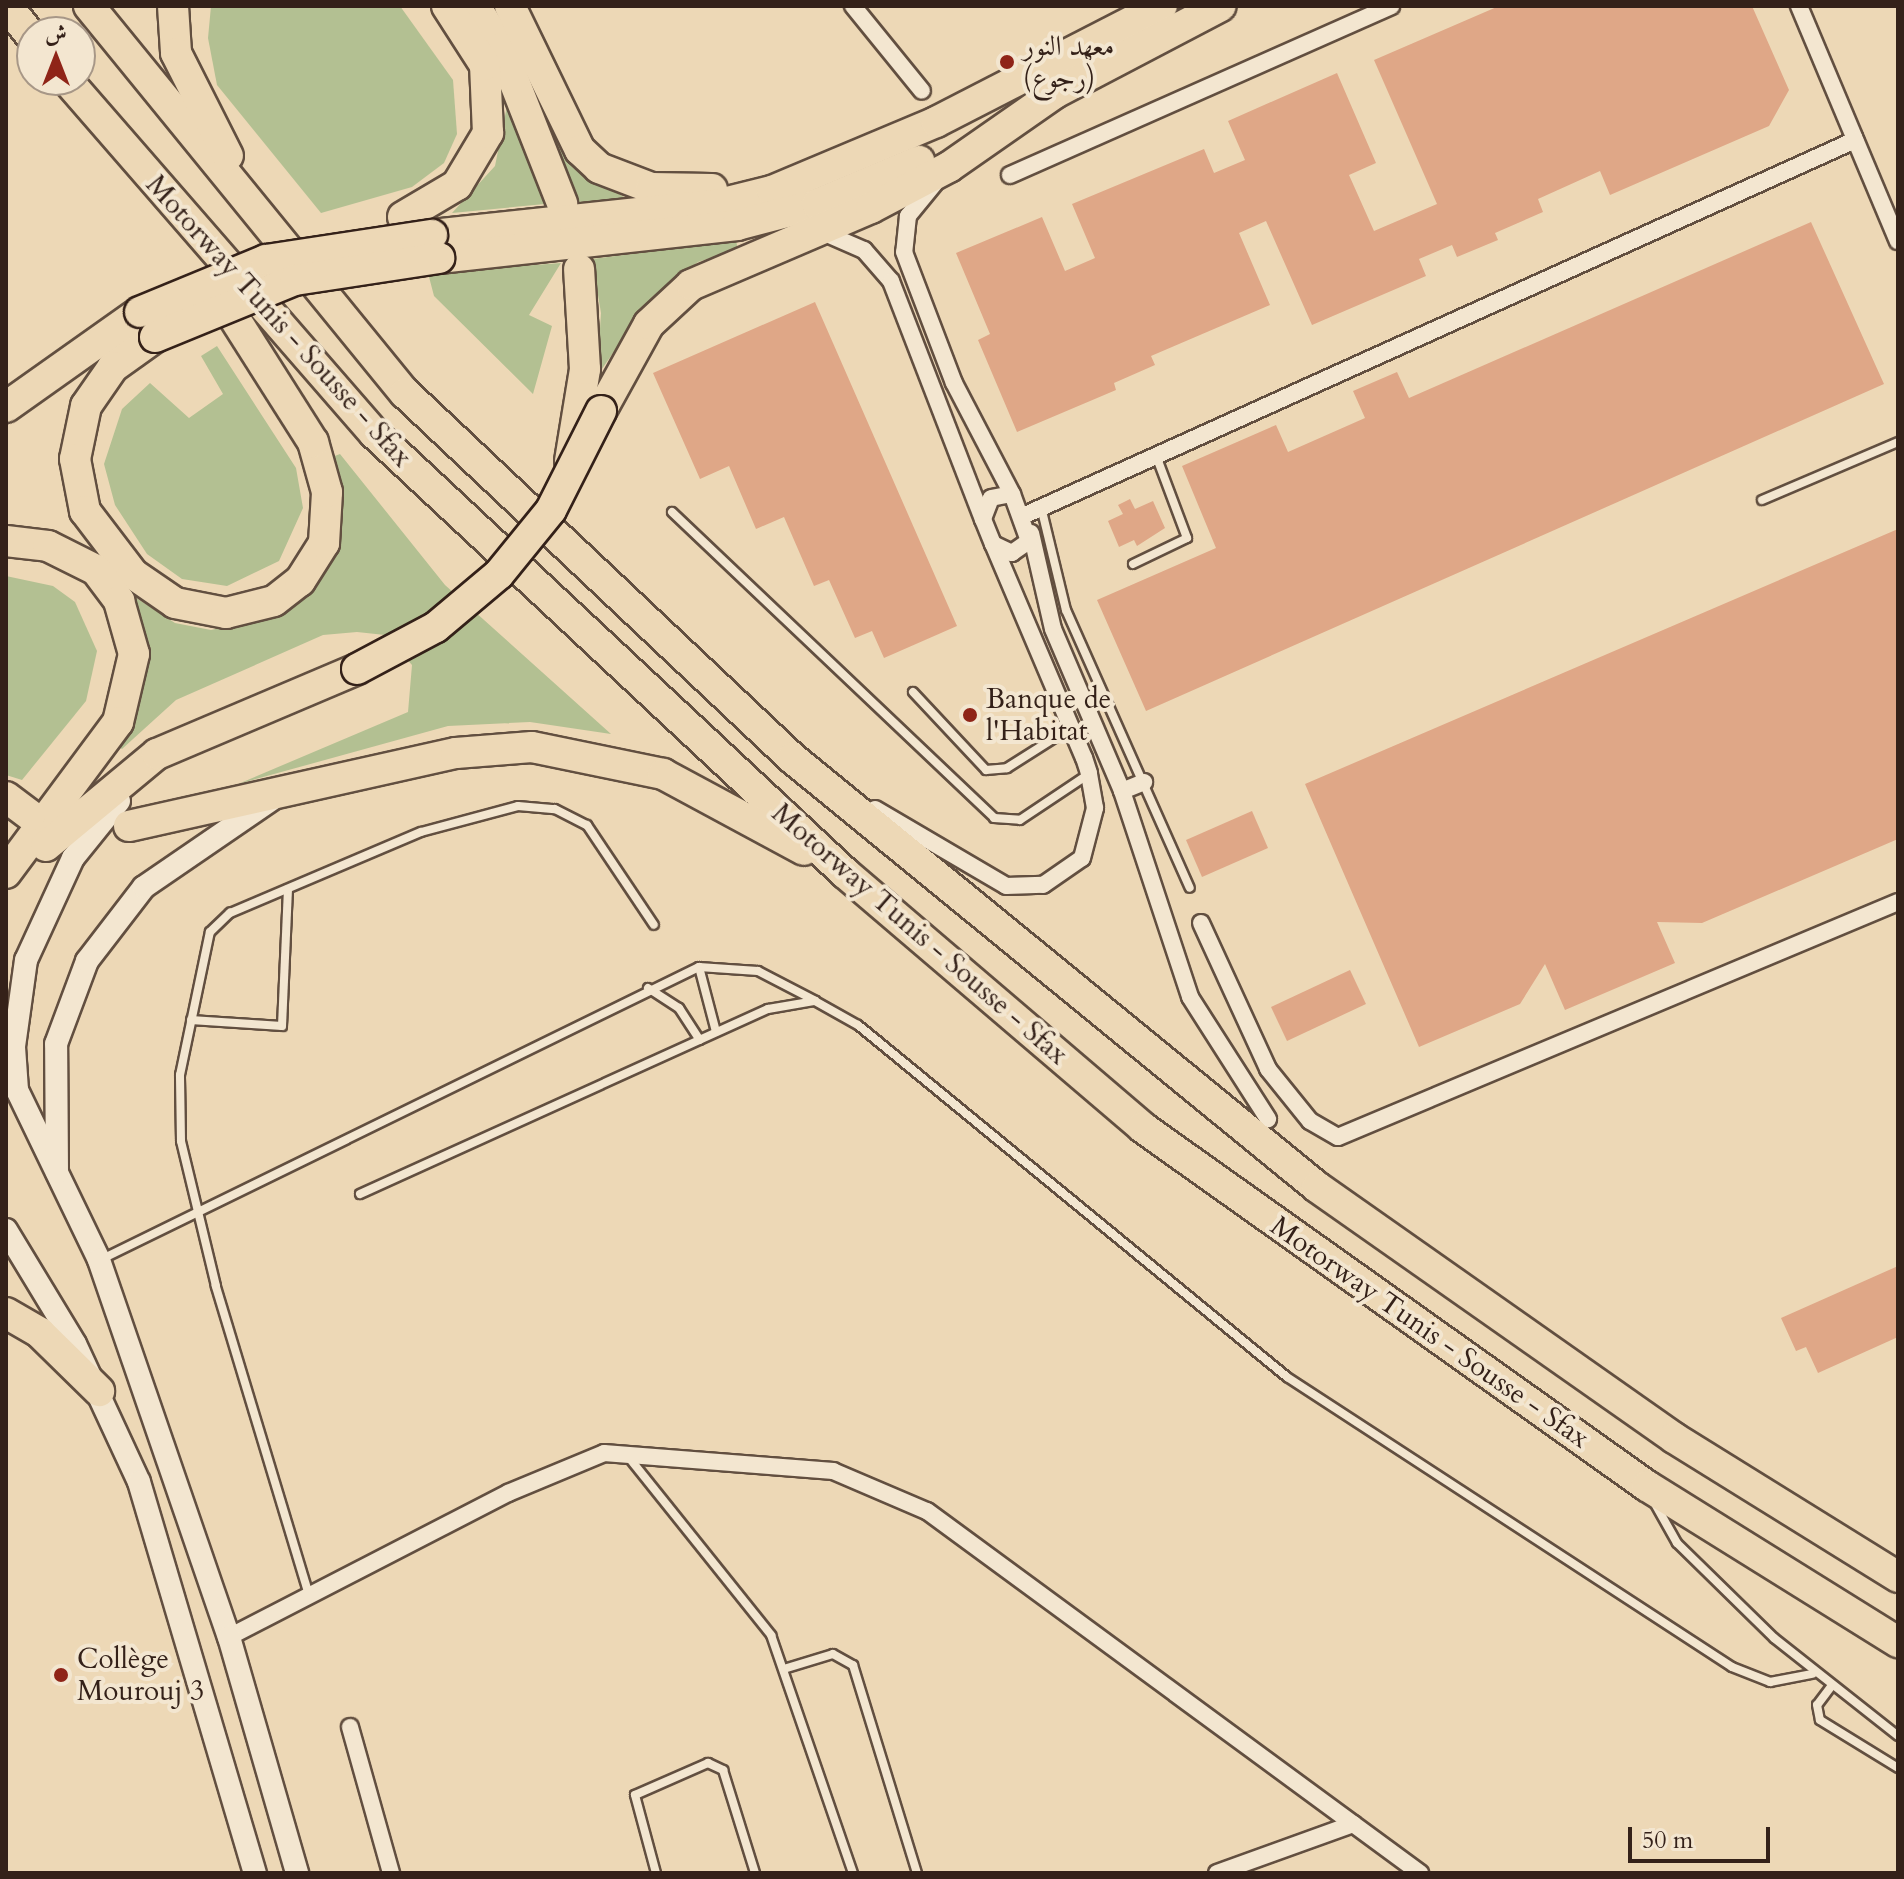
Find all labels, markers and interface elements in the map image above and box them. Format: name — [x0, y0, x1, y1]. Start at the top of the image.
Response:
north arrow — [16, 16, 96, 96]
text: ش — [45, 19, 67, 49]
place label: معهد النور (رجوع) — [1023, 29, 1114, 95]
marker: معهد النور (رجوع) — [998, 53, 1016, 71]
street label: Motorway Tunis - Sousse - Sfax — [139, 168, 419, 474]
place label: Banque de l'Habitat — [986, 682, 1111, 748]
marker: Banque de l'Habitat — [961, 706, 979, 724]
street label: Motorway Tunis - Sousse - Sfax — [765, 796, 1075, 1072]
street label: Motorway Tunis - Sousse - Sfax — [1264, 1209, 1596, 1455]
place label: Collège Mourouj 3 — [77, 1642, 204, 1708]
marker: Collège Mourouj 3 — [52, 1666, 70, 1684]
scale bar — [1632, 1811, 1774, 1861]
text: 50 m — [1642, 1824, 1693, 1857]

